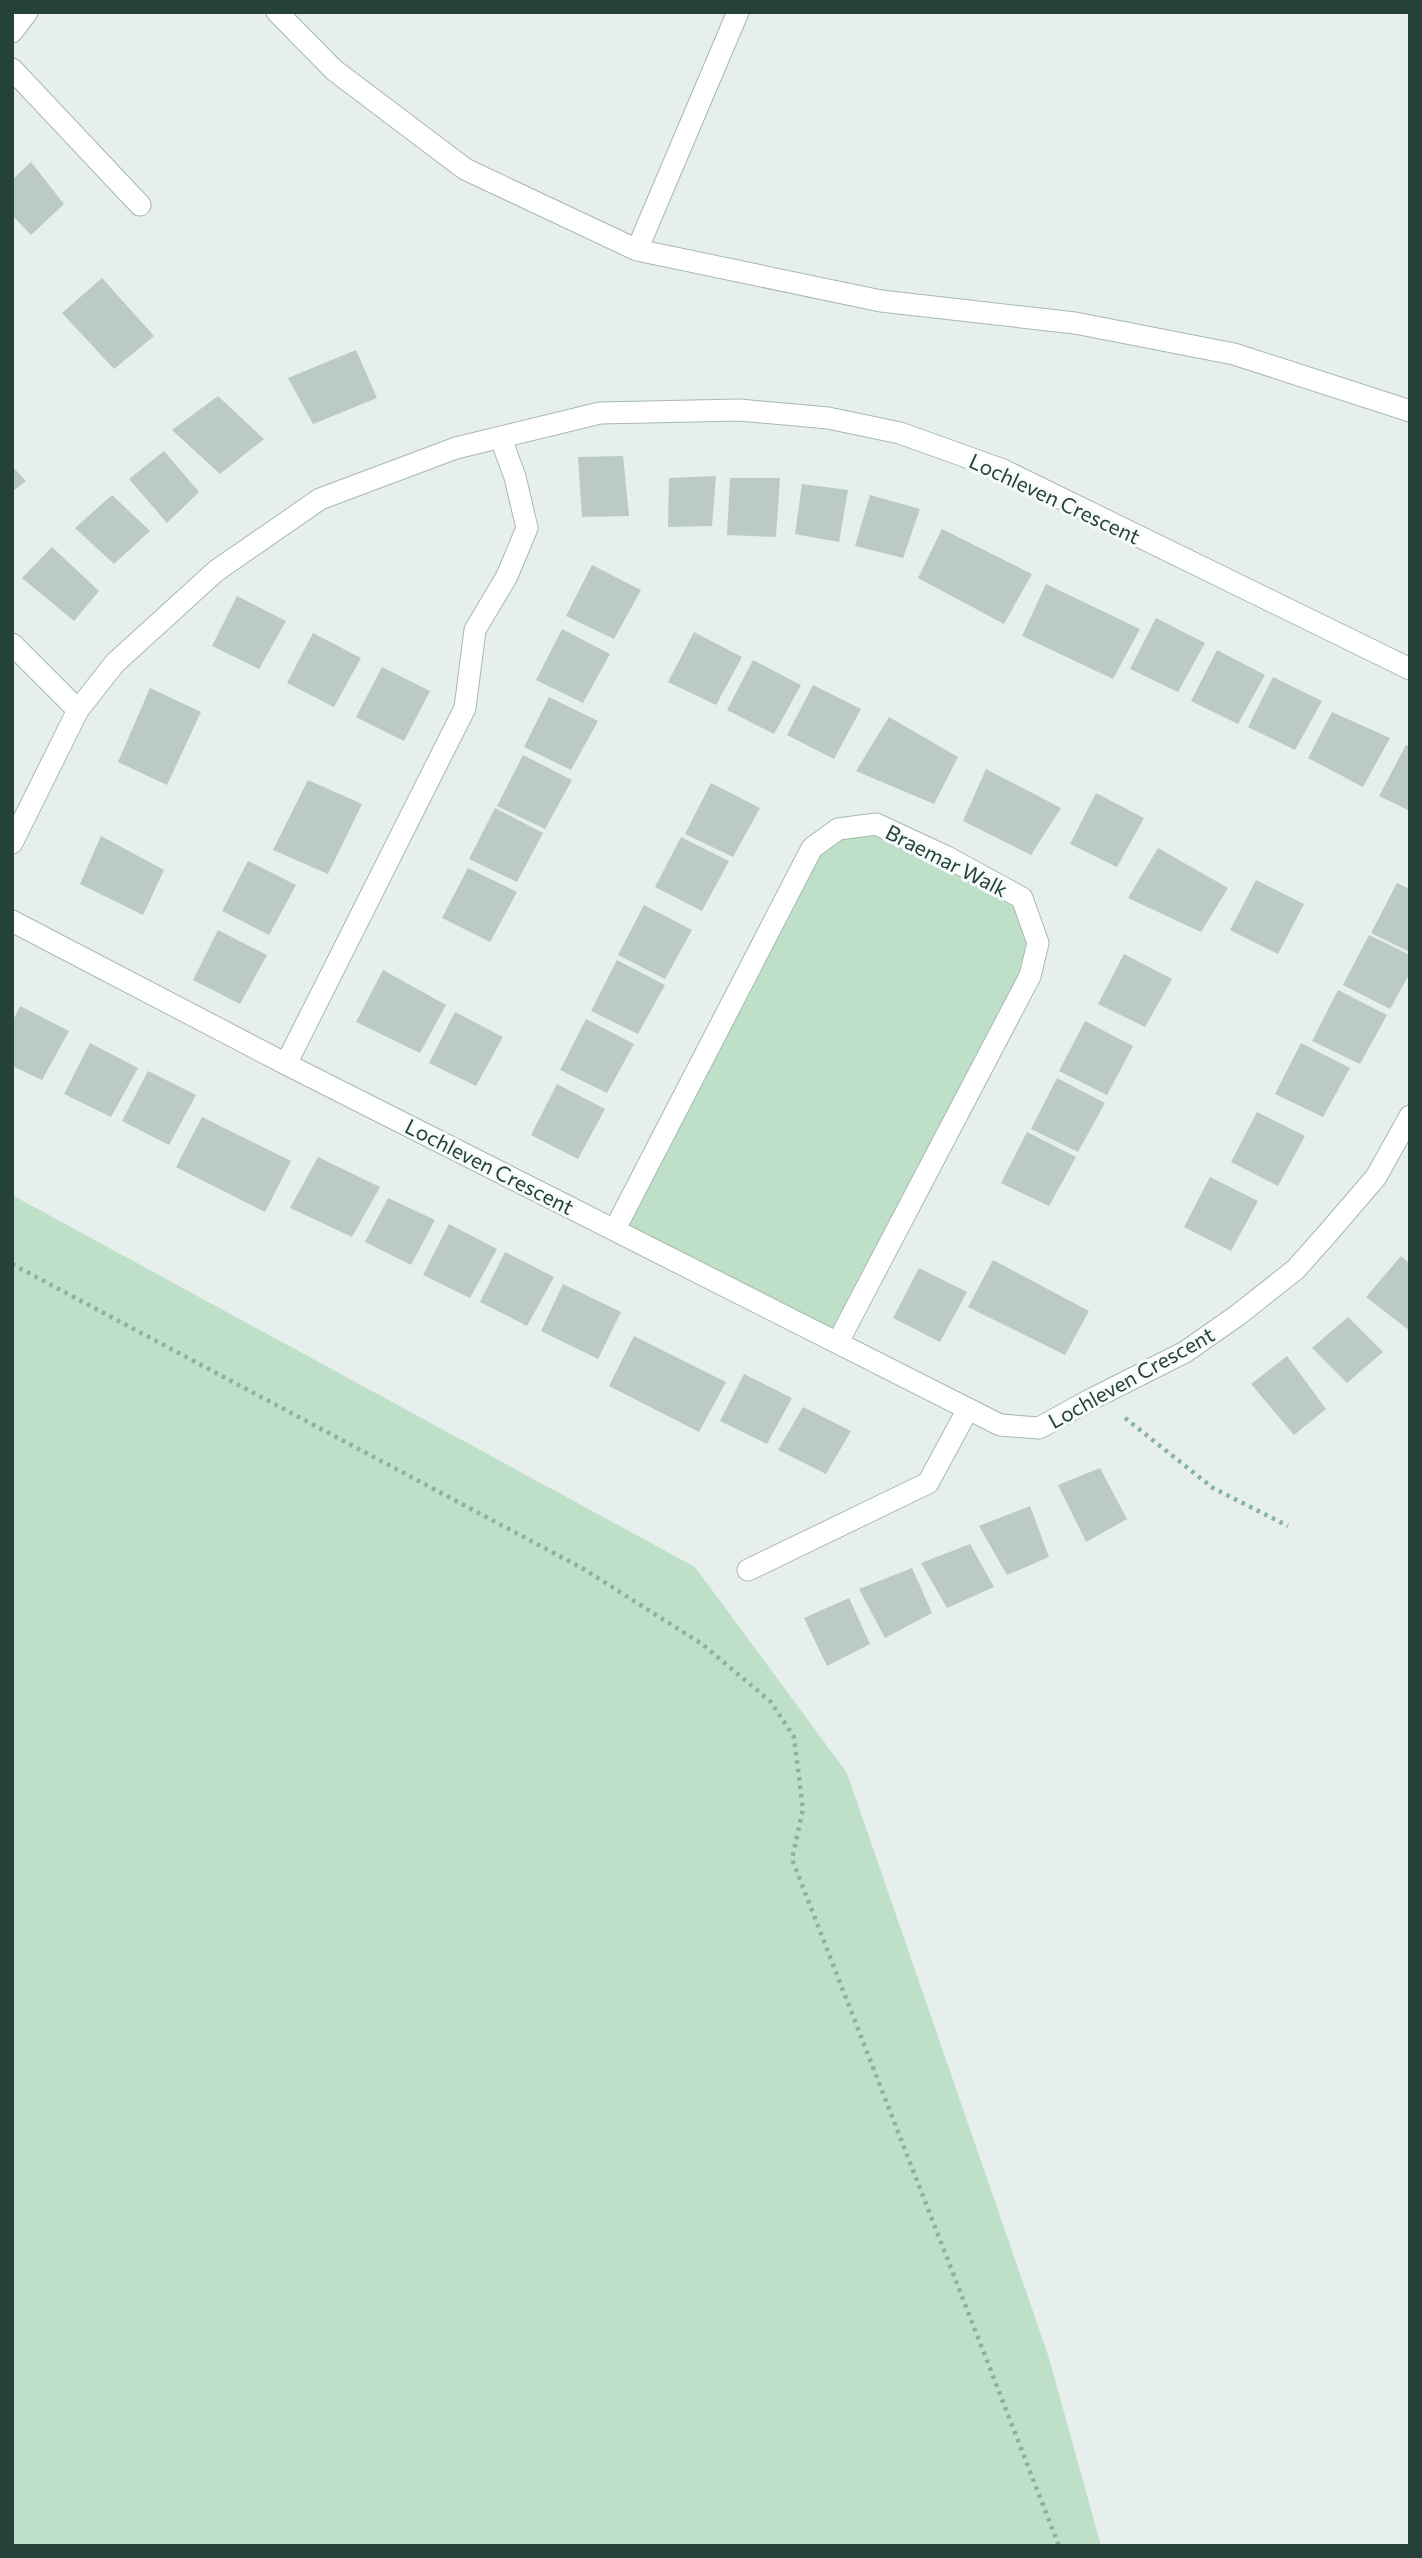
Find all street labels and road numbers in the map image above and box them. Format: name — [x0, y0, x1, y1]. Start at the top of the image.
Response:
street label: Lochleven Crescent — [966, 447, 1144, 549]
street label: Braemar Walk — [882, 819, 1012, 901]
street label: Lochleven Crescent — [402, 1113, 578, 1219]
street label: Lochleven Crescent — [1044, 1321, 1218, 1433]

